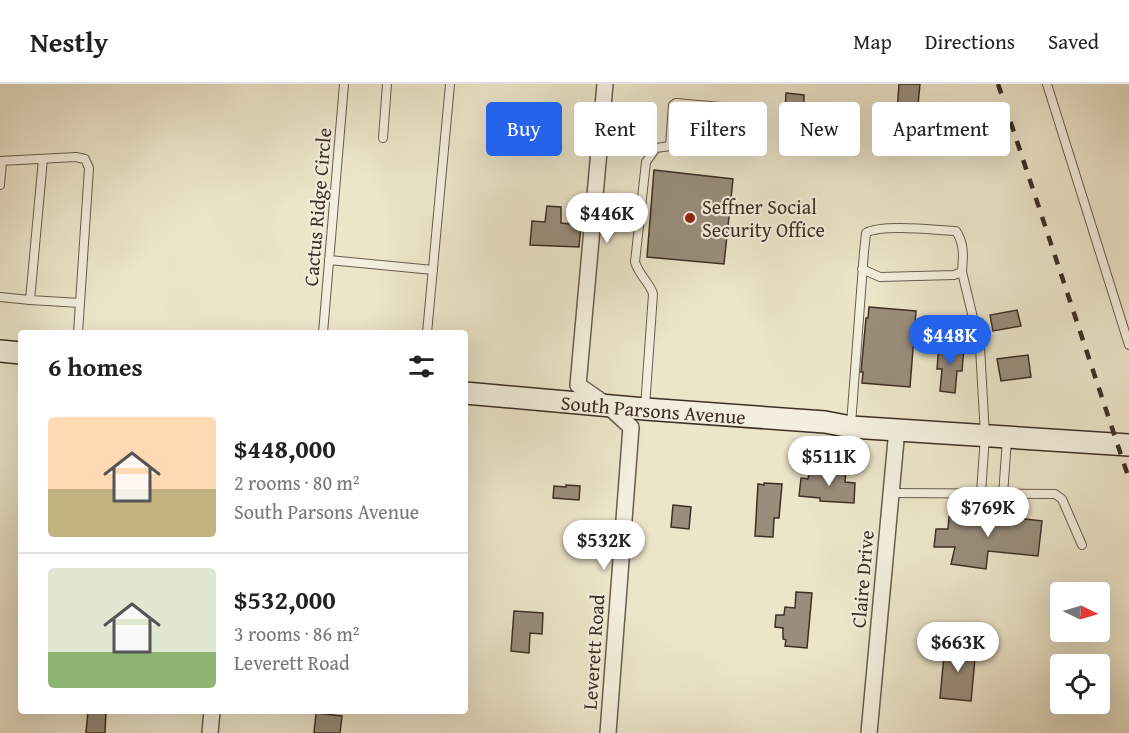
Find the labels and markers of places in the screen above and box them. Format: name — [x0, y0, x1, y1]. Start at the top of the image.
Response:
place label: Seffner Social Security Office — [702, 192, 825, 244]
pin: $446K — [565, 193, 649, 244]
marker: Seffner Social Security Office — [683, 211, 697, 225]
pin: $448K — [908, 315, 992, 366]
pin: $511K — [787, 436, 871, 487]
pin: $769K — [946, 487, 1030, 538]
pin: $532K — [562, 520, 646, 571]
pin: $663K — [916, 622, 1000, 673]

